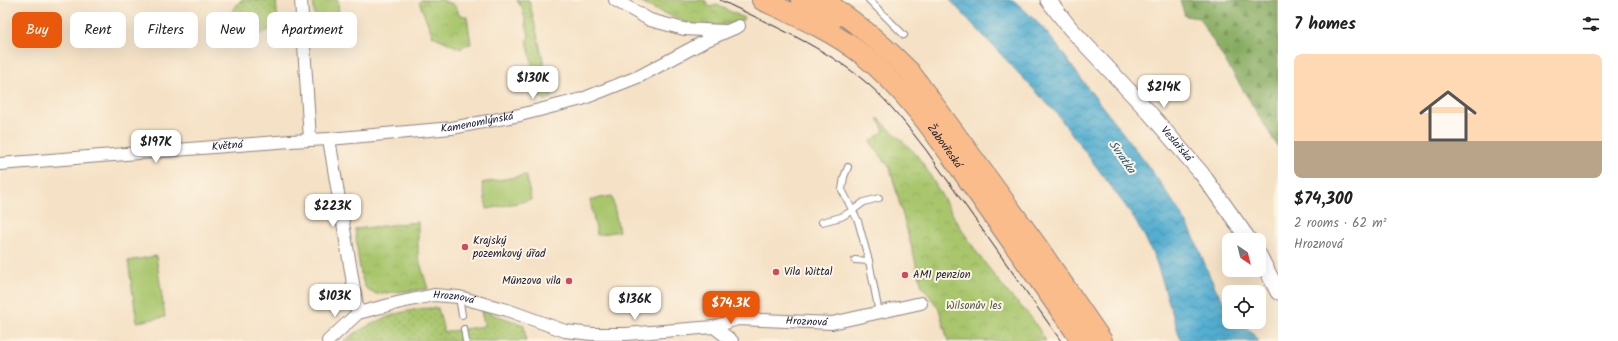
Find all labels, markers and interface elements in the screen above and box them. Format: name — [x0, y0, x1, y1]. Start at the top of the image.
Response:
text: 7 homes — [1294, 11, 1356, 38]
chip: Buy — [12, 12, 62, 48]
chip: Rent — [70, 12, 126, 48]
chip: Filters — [134, 12, 198, 48]
chip: New — [206, 12, 259, 48]
chip: Apartment — [267, 12, 357, 48]
icon: filters — [1580, 13, 1602, 35]
pin: $130K — [505, 66, 561, 100]
text: $130K — [516, 68, 550, 89]
pin: $214K — [1136, 75, 1192, 109]
text: $214K — [1147, 77, 1181, 98]
icon: home — [1412, 80, 1484, 152]
street label: Kamenomlýnská — [440, 107, 517, 138]
street label: Žabovřeská — [922, 120, 968, 174]
street label: Veslařská — [1156, 122, 1198, 167]
pin: $197K — [128, 130, 184, 164]
text: $197K — [140, 132, 172, 153]
street label: Květná — [211, 136, 245, 156]
water label: Svratka — [1104, 136, 1141, 179]
text: $74,300 — [1294, 186, 1353, 213]
pin: $223K — [305, 194, 361, 228]
text: $223K — [314, 196, 352, 217]
text: 2 rooms · 62 m² — [1294, 213, 1387, 234]
place label: Krajský pozemkový úřad — [472, 232, 546, 263]
north arrow — [1222, 233, 1266, 277]
map controls — [1222, 233, 1266, 329]
text: Hroznová — [1294, 234, 1343, 255]
marker: Krajský pozemkový úřad — [460, 242, 470, 252]
place label: Vila Wittal — [784, 263, 833, 281]
place label: AMI penzion — [913, 266, 971, 284]
marker: Vila Wittal — [771, 267, 781, 277]
marker: AMI penzion — [900, 270, 910, 280]
place label: Münzova vila — [502, 272, 561, 290]
marker: Münzova vila — [564, 276, 574, 286]
pin: $103K — [307, 284, 363, 318]
button: locate — [1222, 285, 1266, 329]
text: $103K — [318, 286, 352, 307]
street label: Hroznová — [432, 286, 478, 310]
pin: $136K — [607, 287, 663, 321]
text: $136K — [618, 289, 652, 310]
pin: $74.3K — [698, 291, 764, 325]
text: $74.3K — [712, 293, 750, 314]
park label: Wilsonův les — [946, 297, 1002, 315]
street label: Hroznová — [785, 312, 829, 332]

